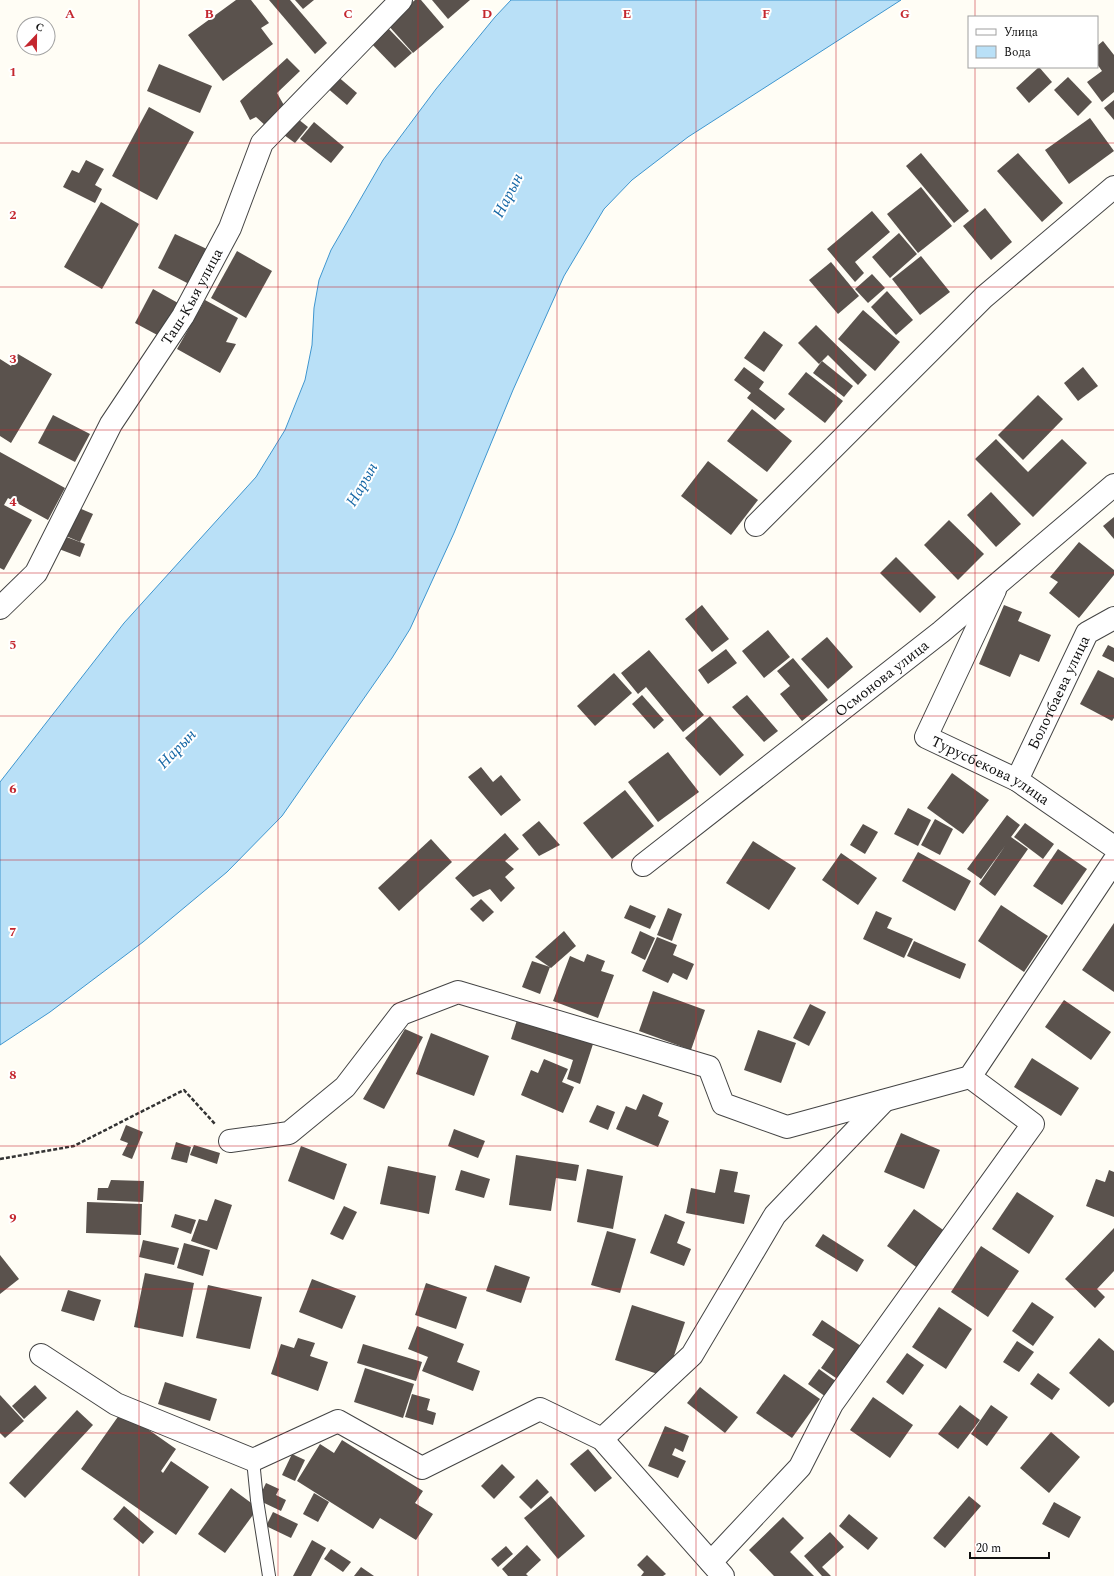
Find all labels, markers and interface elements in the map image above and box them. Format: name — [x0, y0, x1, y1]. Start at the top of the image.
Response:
text: A — [65, 4, 75, 24]
text: B — [204, 4, 214, 24]
text: C — [343, 4, 353, 24]
text: D — [482, 4, 492, 24]
text: E — [623, 4, 632, 24]
text: F — [762, 4, 770, 24]
text: G — [900, 4, 910, 24]
north arrow — [16, 16, 56, 56]
legend — [968, 16, 1098, 68]
text: С — [33, 18, 47, 37]
text: Улица — [1004, 23, 1038, 42]
text: Вода — [1004, 43, 1031, 62]
text: 1 — [9, 62, 17, 82]
water label: Нарын — [486, 168, 530, 222]
text: 2 — [9, 205, 17, 225]
street label: Таш-Кыя улица — [155, 244, 229, 350]
text: 3 — [9, 349, 17, 369]
water label: Нарын — [340, 457, 384, 511]
text: 4 — [9, 492, 17, 512]
street label: Болотбаева улица — [1022, 631, 1096, 754]
street label: Осмонова улица — [830, 634, 935, 723]
text: 5 — [9, 635, 17, 655]
water label: Нарын — [152, 723, 202, 774]
street label: Турусбекова улица — [927, 730, 1055, 812]
text: 6 — [9, 779, 17, 799]
text: 7 — [9, 922, 17, 942]
text: 8 — [9, 1065, 17, 1085]
text: 9 — [9, 1208, 17, 1228]
scale bar — [970, 1534, 1049, 1560]
text: 20 m — [976, 1539, 1001, 1558]

